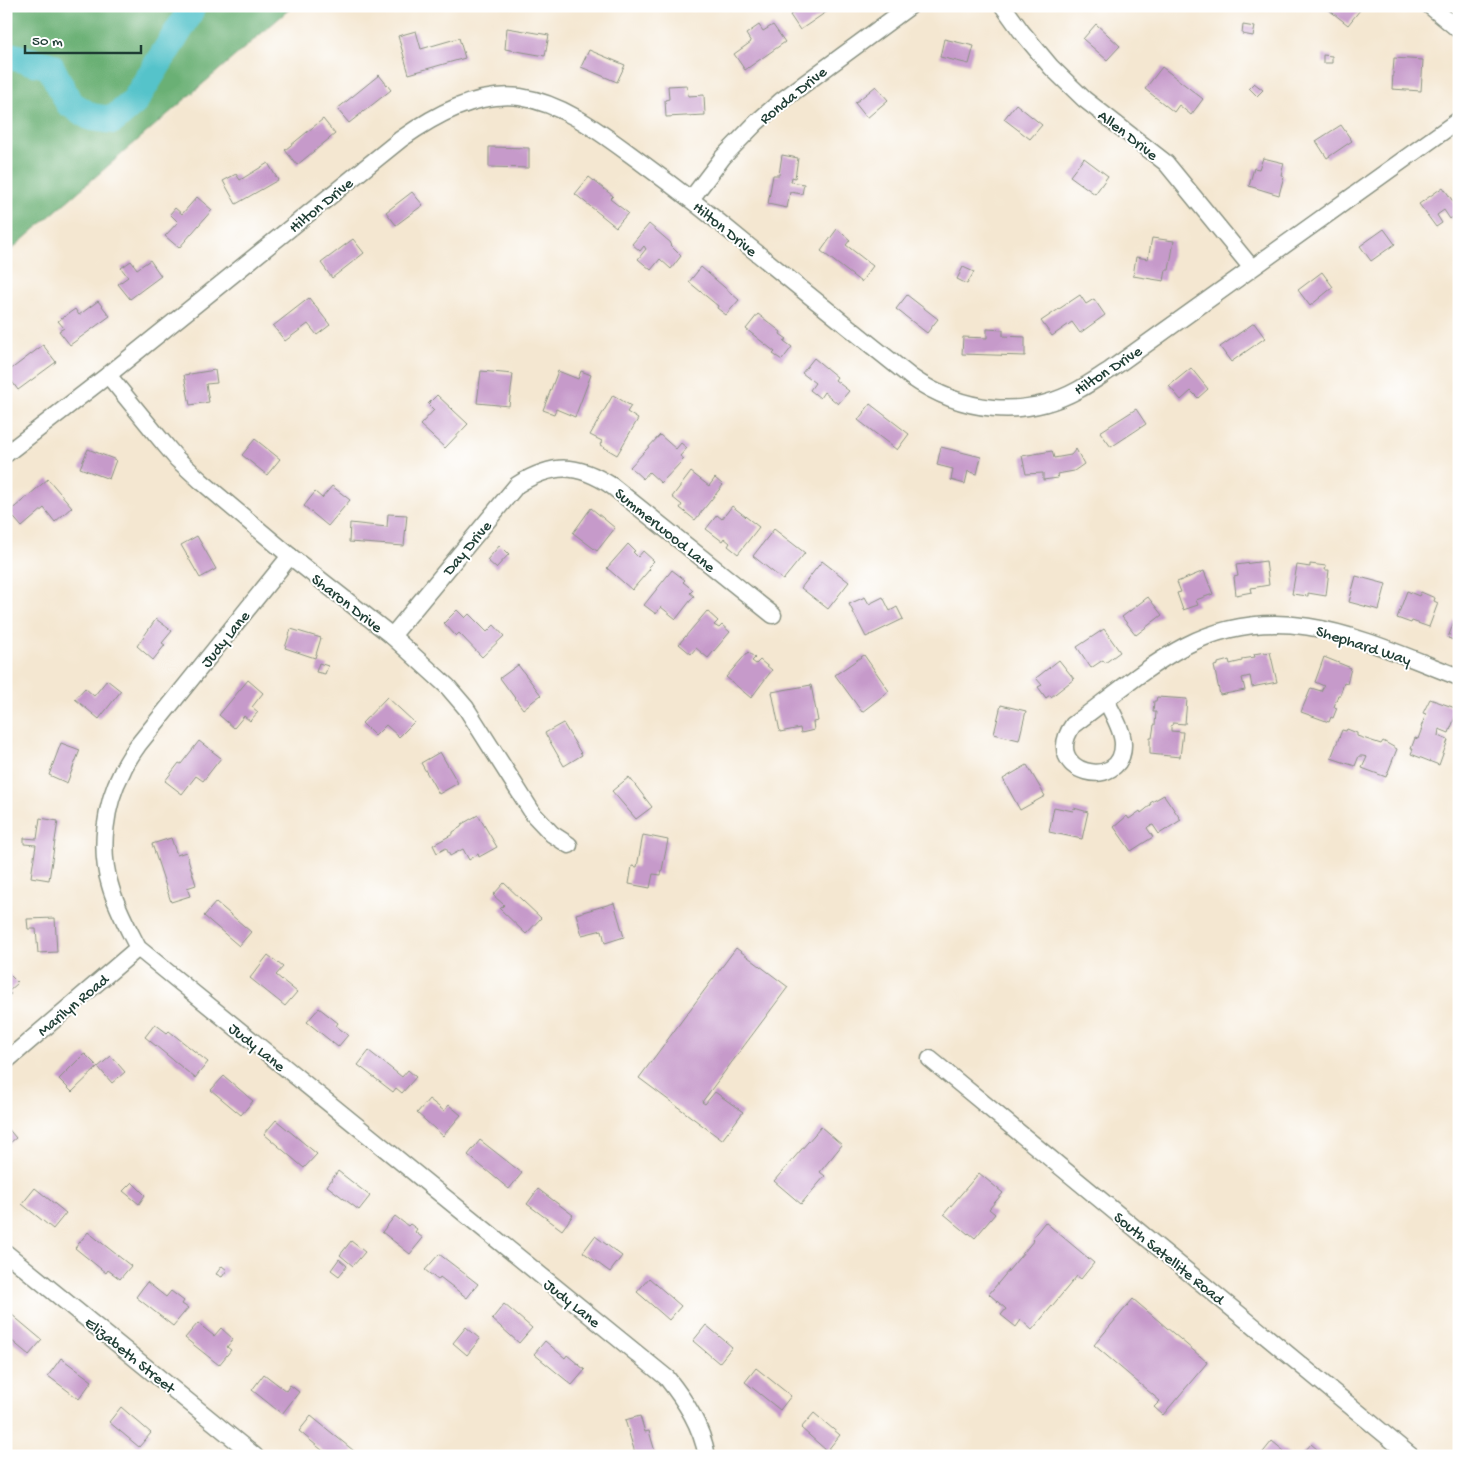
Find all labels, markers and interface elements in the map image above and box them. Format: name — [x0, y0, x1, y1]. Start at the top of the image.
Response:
scale bar — [25, 22, 141, 54]
text: 50 m — [32, 33, 63, 51]
street label: Ronda Drive — [757, 63, 832, 130]
street label: Allen Drive — [1093, 107, 1161, 167]
street label: Hilton Drive — [286, 175, 359, 238]
street label: Hilton Drive — [688, 199, 760, 263]
street label: Hilton Drive — [1071, 343, 1147, 401]
street label: Summerwood Lane — [610, 485, 719, 579]
street label: Day Drive — [440, 517, 498, 581]
street label: Sharon Drive — [306, 571, 386, 639]
street label: Judy Lane — [198, 607, 256, 672]
street label: Shephard Way — [1313, 623, 1413, 672]
street label: Marilyn Road — [35, 970, 115, 1042]
street label: Judy Lane — [224, 1020, 289, 1078]
street label: South Satellite Road — [1108, 1209, 1228, 1311]
street label: Judy Lane — [539, 1276, 604, 1334]
street label: Elizabeth Street — [80, 1314, 179, 1400]

